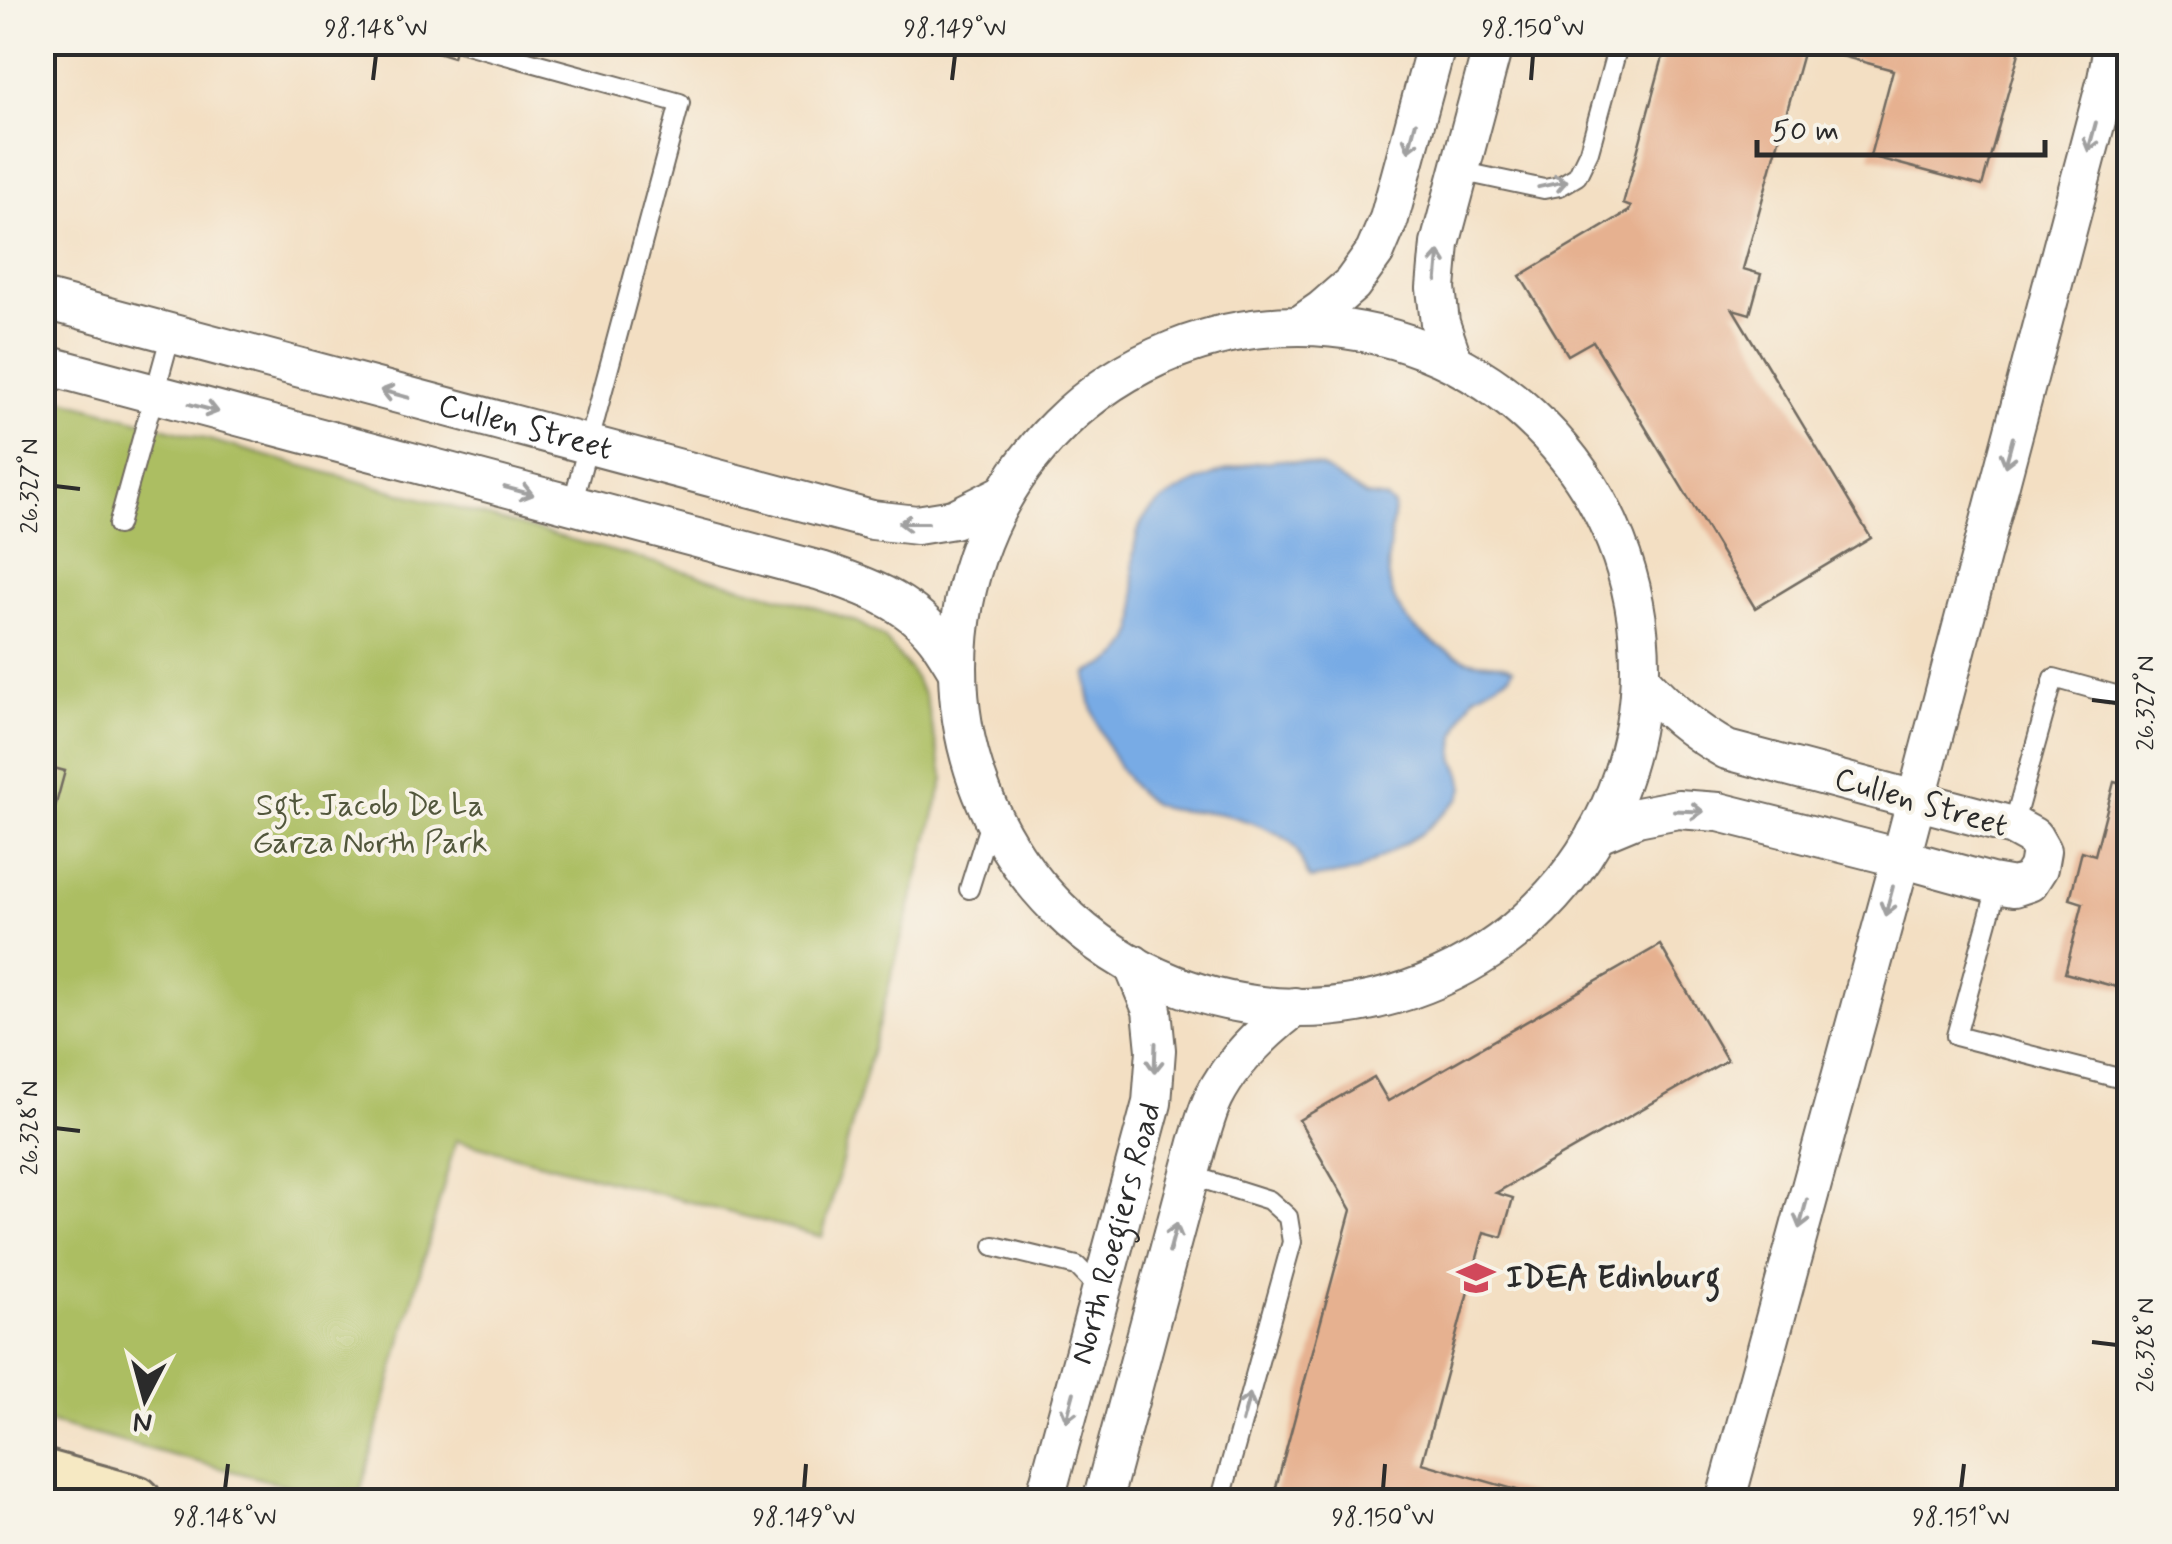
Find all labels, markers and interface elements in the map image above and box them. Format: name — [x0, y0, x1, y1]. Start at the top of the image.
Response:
text: 98.148°W — [325, 13, 427, 46]
text: 98.149°W — [904, 13, 1006, 46]
text: 98.150°W — [1482, 13, 1584, 46]
scale bar — [1757, 95, 2044, 157]
text: 50 m — [1772, 112, 1839, 151]
one-way arrow — [1401, 120, 1420, 152]
one-way arrow — [2081, 121, 2100, 152]
one-way arrow — [1537, 174, 1569, 192]
one-way arrow — [1429, 250, 1448, 283]
one-way arrow — [380, 383, 411, 402]
street label: Cullen Street — [434, 384, 617, 471]
one-way arrow — [188, 399, 219, 418]
one-way arrow — [1998, 436, 2017, 467]
text: 26.327°N — [14, 438, 47, 534]
one-way arrow — [502, 482, 534, 501]
one-way arrow — [897, 514, 930, 532]
text: 26.327°N — [2130, 655, 2163, 751]
street label: Cullen Street — [1830, 758, 2013, 848]
park label: Sgt. Jacob De La Garza North Park — [252, 785, 488, 864]
one-way arrow — [1673, 801, 1705, 820]
one-way arrow — [1879, 885, 1897, 916]
one-way arrow — [1145, 1041, 1164, 1073]
text: 26.328°N — [14, 1080, 47, 1176]
street label: North Roegiers Road — [1061, 1098, 1172, 1369]
one-way arrow — [1793, 1198, 1812, 1230]
one-way arrow — [1164, 1223, 1183, 1255]
school or university icon: IDEA Edinburg — [1455, 1257, 1497, 1299]
place label: IDEA Edinburg — [1506, 1257, 1720, 1303]
text: 26.328°N — [2130, 1297, 2163, 1393]
north arrow — [95, 1349, 195, 1449]
one-way arrow — [1060, 1390, 1078, 1422]
one-way arrow — [1238, 1392, 1256, 1424]
text: N — [131, 1402, 154, 1441]
text: 98.148°W — [174, 1502, 276, 1535]
text: 98.149°W — [753, 1502, 855, 1535]
text: 98.150°W — [1332, 1502, 1434, 1535]
text: 98.151°W — [1912, 1502, 2010, 1535]

